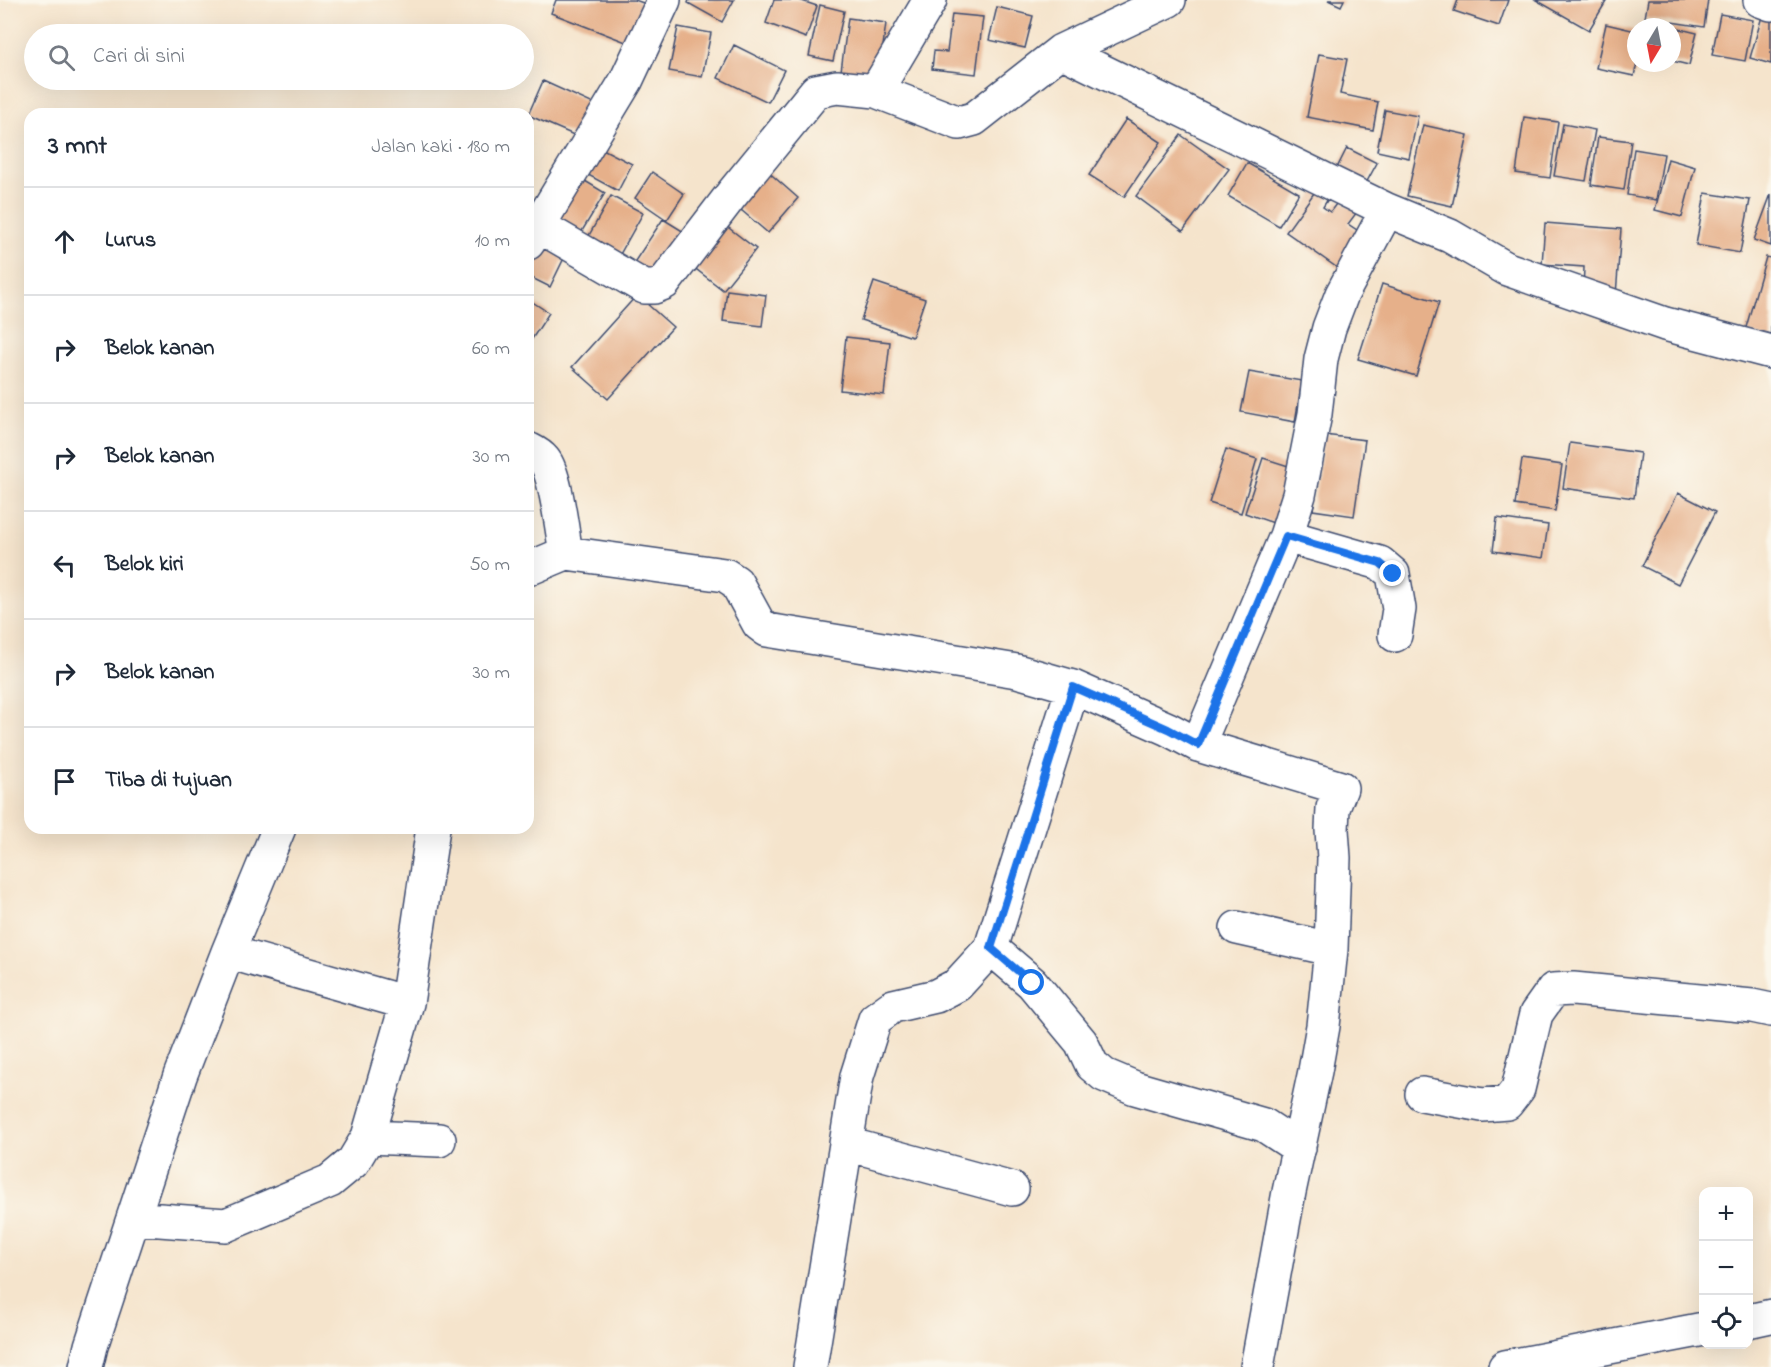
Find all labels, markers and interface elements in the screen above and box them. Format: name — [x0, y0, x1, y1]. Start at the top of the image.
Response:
north arrow — [1627, 18, 1681, 72]
search box — [24, 24, 534, 90]
icon: search — [45, 41, 78, 74]
text: Cari di sini — [93, 41, 185, 73]
text: 3 mnt — [48, 128, 107, 166]
text: Jalan kaki · 180 m — [371, 133, 510, 162]
icon: ahead — [48, 225, 81, 258]
text: Lurus — [105, 225, 156, 257]
text: 10 m — [474, 227, 510, 256]
icon: right — [48, 333, 81, 366]
text: Belok kanan — [105, 333, 214, 365]
text: 60 m — [472, 335, 510, 364]
icon: right — [48, 441, 81, 474]
text: Belok kanan — [105, 441, 214, 473]
text: 30 m — [473, 443, 510, 472]
icon: left — [48, 549, 81, 582]
text: Belok kiri — [105, 549, 184, 581]
text: 50 m — [469, 551, 510, 580]
route end — [1379, 560, 1405, 586]
icon: right — [48, 657, 81, 690]
text: Belok kanan — [105, 657, 214, 689]
text: 30 m — [473, 659, 510, 688]
icon: arrive — [48, 765, 81, 798]
text: Tiba di tujuan — [105, 765, 232, 797]
route start — [1018, 969, 1044, 995]
map controls — [1699, 1187, 1753, 1349]
button: + — [1699, 1187, 1753, 1241]
button: − — [1699, 1241, 1753, 1295]
button: locate — [1699, 1295, 1753, 1349]

